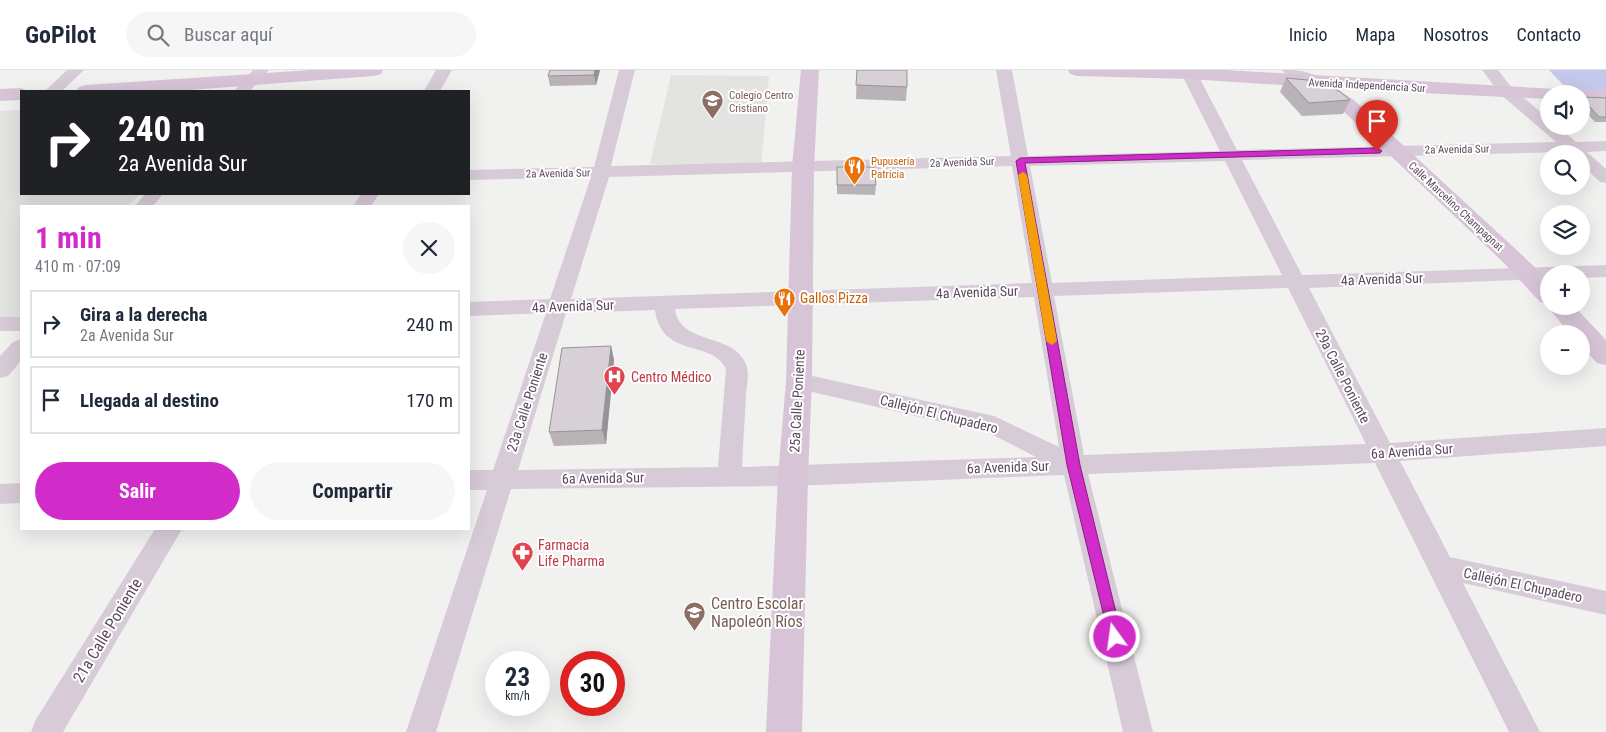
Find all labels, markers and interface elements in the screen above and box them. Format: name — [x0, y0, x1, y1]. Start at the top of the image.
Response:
search box — [126, 12, 476, 57]
text: GoPilot — [25, 21, 96, 49]
icon: search — [144, 21, 172, 49]
text: Buscar aquí — [184, 23, 273, 46]
text: Inicio — [1289, 24, 1328, 45]
text: Mapa — [1356, 24, 1395, 45]
text: Nosotros — [1423, 24, 1489, 45]
text: Contacto — [1517, 24, 1581, 45]
street label: Avenida Independencia Sur — [1308, 76, 1427, 95]
map controls — [1540, 85, 1590, 375]
button: sound — [1540, 85, 1590, 135]
school or university icon: Colegio Centro Cristiano — [701, 89, 725, 120]
place label: Colegio Centro Cristiano — [729, 89, 794, 115]
pin — [1356, 100, 1398, 151]
icon: arrive — [1363, 107, 1391, 135]
text: 240 m — [118, 109, 205, 150]
icon: right — [35, 110, 100, 175]
street label: 2a Avenida Sur — [1425, 142, 1490, 157]
button: search — [1540, 145, 1590, 195]
text: 2a Avenida Sur — [118, 151, 247, 176]
restaurant icon: Pupusería Patricia — [843, 155, 867, 186]
place label: Pupusería Patricia — [871, 155, 915, 181]
street label: 2a Avenida Sur — [930, 155, 995, 170]
street label: Calle Marcelino Champagnat — [1406, 159, 1506, 254]
street label: 2a Avenida Sur — [526, 166, 591, 181]
button: layers — [1540, 205, 1590, 255]
text: 1 min — [35, 220, 102, 255]
button: close — [403, 222, 455, 274]
text: 410 m · 07:09 — [35, 257, 121, 276]
button: + — [1540, 265, 1590, 315]
street label: 4a Avenida Sur — [1341, 270, 1423, 288]
street label: 4a Avenida Sur — [936, 283, 1018, 301]
restaurant icon: Gallos Pizza — [772, 286, 796, 317]
place label: Gallos Pizza — [800, 290, 868, 306]
street label: 4a Avenida Sur — [532, 297, 614, 315]
text: Gira a la derecha — [80, 303, 207, 326]
icon: right — [37, 310, 65, 338]
text: 240 m — [406, 313, 453, 336]
button: − — [1540, 325, 1590, 375]
text: 2a Avenida Sur — [80, 326, 174, 345]
street label: 29a Calle Poniente — [1312, 326, 1374, 426]
street label: 25a Calle Poniente — [786, 349, 808, 453]
street label: 23a Calle Poniente — [503, 350, 551, 454]
hospital icon: Centro Médico — [603, 365, 627, 396]
place label: Centro Médico — [631, 369, 712, 385]
icon: arrive — [37, 386, 65, 414]
text: Llegada al destino — [80, 389, 219, 412]
text: 170 m — [406, 389, 453, 412]
street label: Callejón El Chupadero — [878, 392, 1000, 436]
street label: 6a Avenida Sur — [1370, 440, 1454, 462]
street label: 6a Avenida Sur — [967, 458, 1049, 476]
button: Salir — [35, 462, 240, 520]
button: Compartir — [250, 462, 455, 520]
street label: 6a Avenida Sur — [562, 469, 644, 487]
place label: Farmacia Life Pharma — [538, 537, 605, 569]
pharmacy icon: Farmacia Life Pharma — [510, 541, 534, 572]
street label: Callejón El Chupadero — [1462, 565, 1584, 605]
street label: 21a Calle Poniente — [69, 575, 146, 686]
place label: Centro Escolar Napoleón Ríos — [711, 594, 803, 631]
school or university icon: Centro Escolar Napoleón Ríos — [683, 600, 707, 631]
position arrow — [1088, 610, 1140, 662]
speed limit sign: 30 — [560, 651, 625, 716]
text: 23 — [505, 663, 530, 692]
text: km/h — [505, 689, 530, 703]

